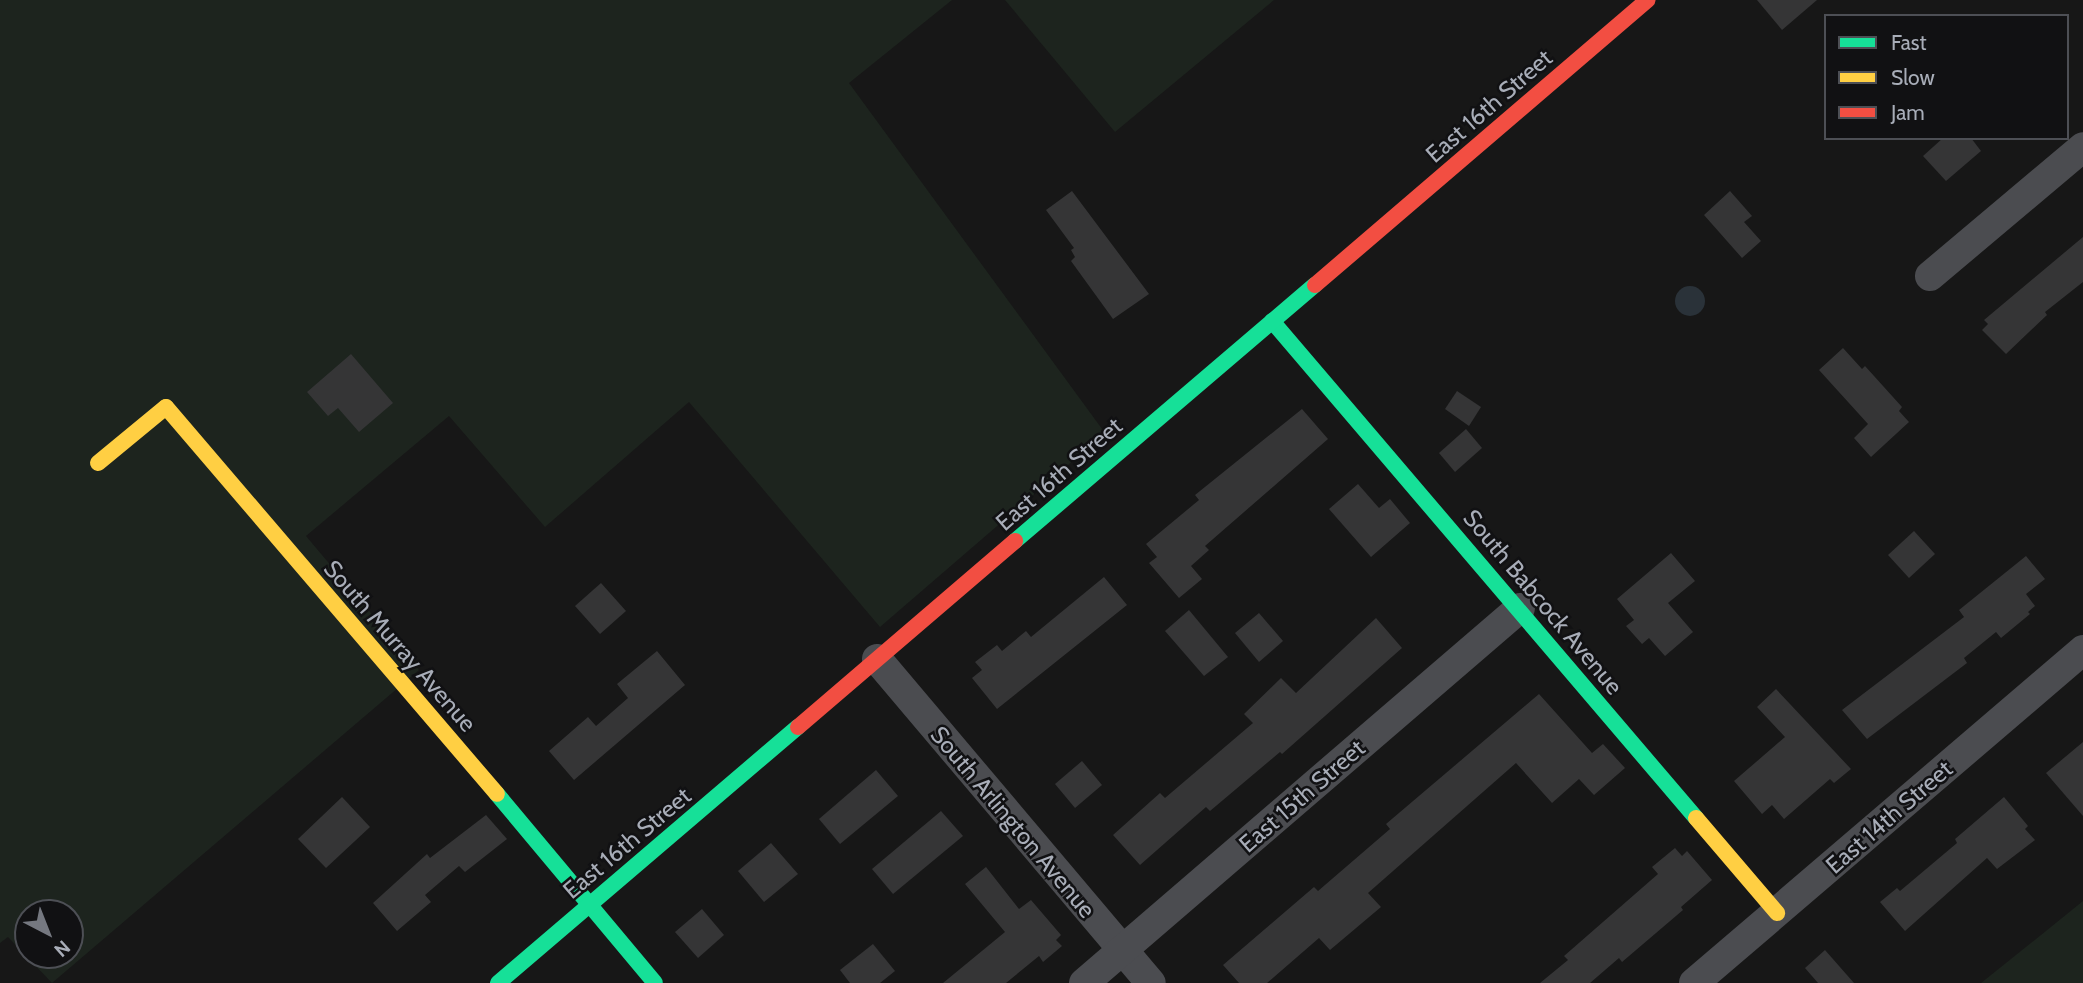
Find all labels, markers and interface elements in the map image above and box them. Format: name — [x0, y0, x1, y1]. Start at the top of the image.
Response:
legend — [1824, 14, 2069, 140]
text: Fast — [1891, 30, 1927, 55]
street label: East 16th Street — [1420, 43, 1558, 169]
text: Slow — [1891, 65, 1935, 90]
text: Jam — [1891, 100, 1925, 125]
street label: East 16th Street — [990, 411, 1128, 537]
street label: South Babcock Avenue — [1457, 504, 1629, 700]
street label: South Murray Avenue — [318, 554, 482, 738]
street label: South Arlington Avenue — [925, 720, 1101, 924]
street label: East 15th Street — [1233, 734, 1371, 858]
street label: East 14th Street — [1820, 754, 1958, 880]
street label: East 16th Street — [557, 781, 697, 905]
north arrow — [14, 899, 84, 969]
text: N — [49, 935, 75, 962]

